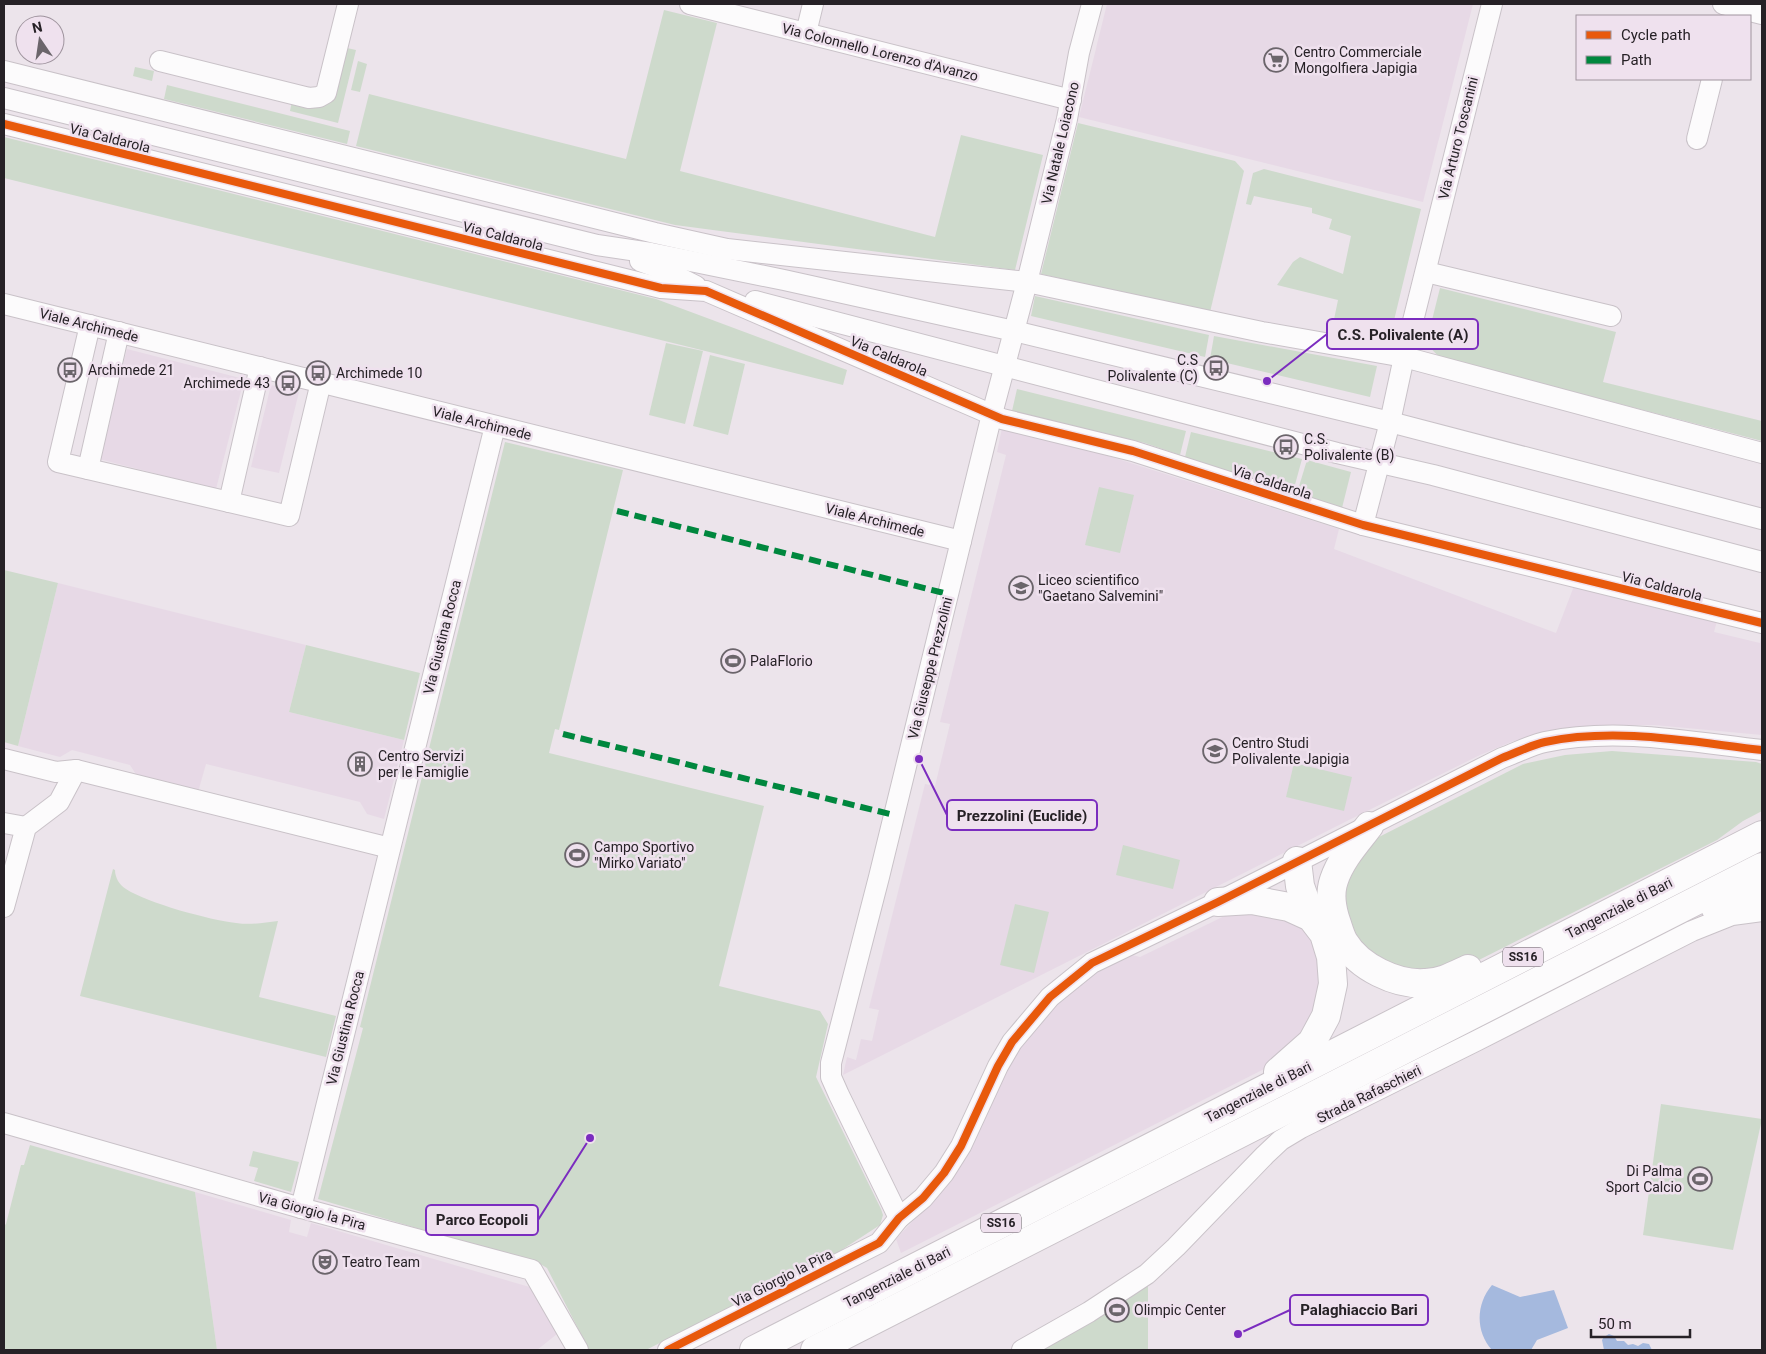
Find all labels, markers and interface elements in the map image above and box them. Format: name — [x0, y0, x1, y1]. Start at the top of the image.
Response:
north arrow — [15, 15, 65, 65]
legend — [1576, 15, 1751, 80]
text: N — [30, 18, 44, 36]
street label: Via Colonnello Lorenzo d'Avanzo — [780, 20, 980, 84]
text: Cycle path — [1621, 26, 1691, 44]
place label: Centro Commerciale Mongolfiera Japigia — [1294, 44, 1422, 76]
supermarket icon: Centro Commerciale Mongolfiera Japigia — [1263, 47, 1289, 73]
text: Path — [1621, 51, 1652, 69]
street label: Via Arturo Toscanini — [1435, 75, 1481, 201]
street label: Via Natale Loiacono — [1038, 80, 1082, 206]
street label: Via Caldarola — [68, 120, 152, 156]
street label: Via Caldarola — [461, 218, 545, 254]
street label: Viale Archimede — [38, 305, 140, 345]
callout: C.S. Polivalente (A) — [1327, 319, 1478, 349]
text: C.S. Polivalente (A) — [1338, 326, 1468, 344]
street label: Via Caldarola — [848, 332, 930, 380]
place label: C.S Polivalente (C) — [1108, 352, 1198, 385]
bus stop icon: C.S Polivalente (C) — [1203, 355, 1229, 381]
bus stop icon: Archimede 21 — [57, 357, 83, 383]
bus stop icon: Archimede 10 — [305, 360, 331, 386]
place label: Archimede 21 — [88, 362, 174, 378]
place label: Archimede 10 — [336, 365, 423, 381]
bus stop icon: Archimede 43 — [275, 370, 301, 396]
place label: Archimede 43 — [184, 375, 270, 391]
street label: Viale Archimede — [431, 403, 533, 443]
place label: C.S. Polivalente (B) — [1304, 431, 1394, 464]
bus stop icon: C.S. Polivalente (B) — [1273, 434, 1299, 460]
street label: Via Caldarola — [1230, 462, 1314, 502]
street label: Viale Archimede — [824, 500, 926, 540]
street label: Via Caldarola — [1620, 568, 1704, 604]
place label: Liceo scientifico "Gaetano Salvemini" — [1038, 572, 1163, 604]
school or university icon: Liceo scientifico "Gaetano Salvemini" — [1008, 575, 1034, 601]
street label: Via Giustina Rocca — [420, 578, 464, 696]
street label: Via Giuseppe Prezzolini — [905, 595, 955, 741]
sports icon: PalaFlorio — [720, 648, 746, 674]
place label: PalaFlorio — [750, 653, 813, 669]
place label: Centro Studi Polivalente Japigia — [1232, 735, 1349, 767]
school or university icon: Centro Studi Polivalente Japigia — [1202, 738, 1228, 764]
place label: Centro Servizi per le Famiglie — [378, 748, 469, 780]
building icon: Centro Servizi per le Famiglie — [347, 751, 373, 777]
callout: Prezzolini (Euclide) — [947, 800, 1097, 830]
text: Prezzolini (Euclide) — [957, 807, 1087, 825]
place label: Campo Sportivo "Mirko Variato" — [594, 839, 694, 871]
sports icon: Campo Sportivo "Mirko Variato" — [564, 842, 590, 868]
street label: Tangenziale di Bari — [1563, 874, 1675, 942]
road number: SS16 — [1503, 948, 1543, 966]
street label: Via Giustina Rocca — [323, 969, 367, 1087]
street label: Tangenziale di Bari — [1202, 1058, 1314, 1126]
street label: Strada Rafaschieri — [1314, 1062, 1424, 1126]
place label: Di Palma Sport Calcio — [1606, 1163, 1682, 1195]
sports icon: Di Palma Sport Calcio — [1687, 1166, 1713, 1192]
street label: Via Giorgio la Pira — [257, 1189, 367, 1233]
callout: Parco Ecopoli — [426, 1205, 538, 1235]
text: Parco Ecopoli — [436, 1211, 528, 1229]
road number: SS16 — [981, 1214, 1021, 1232]
street label: Tangenziale di Bari — [841, 1243, 953, 1311]
street label: Via Giorgio la Pira — [729, 1246, 835, 1310]
theatre icon: Teatro Team — [312, 1249, 338, 1275]
place label: Teatro Team — [342, 1254, 420, 1270]
callout: Palaghiaccio Bari — [1290, 1295, 1428, 1325]
sports icon: Olimpic Center — [1104, 1297, 1130, 1323]
text: Palaghiaccio Bari — [1300, 1301, 1418, 1319]
place label: Olimpic Center — [1134, 1302, 1226, 1318]
scale bar — [1591, 1306, 1690, 1338]
text: 50 m — [1598, 1315, 1632, 1333]

